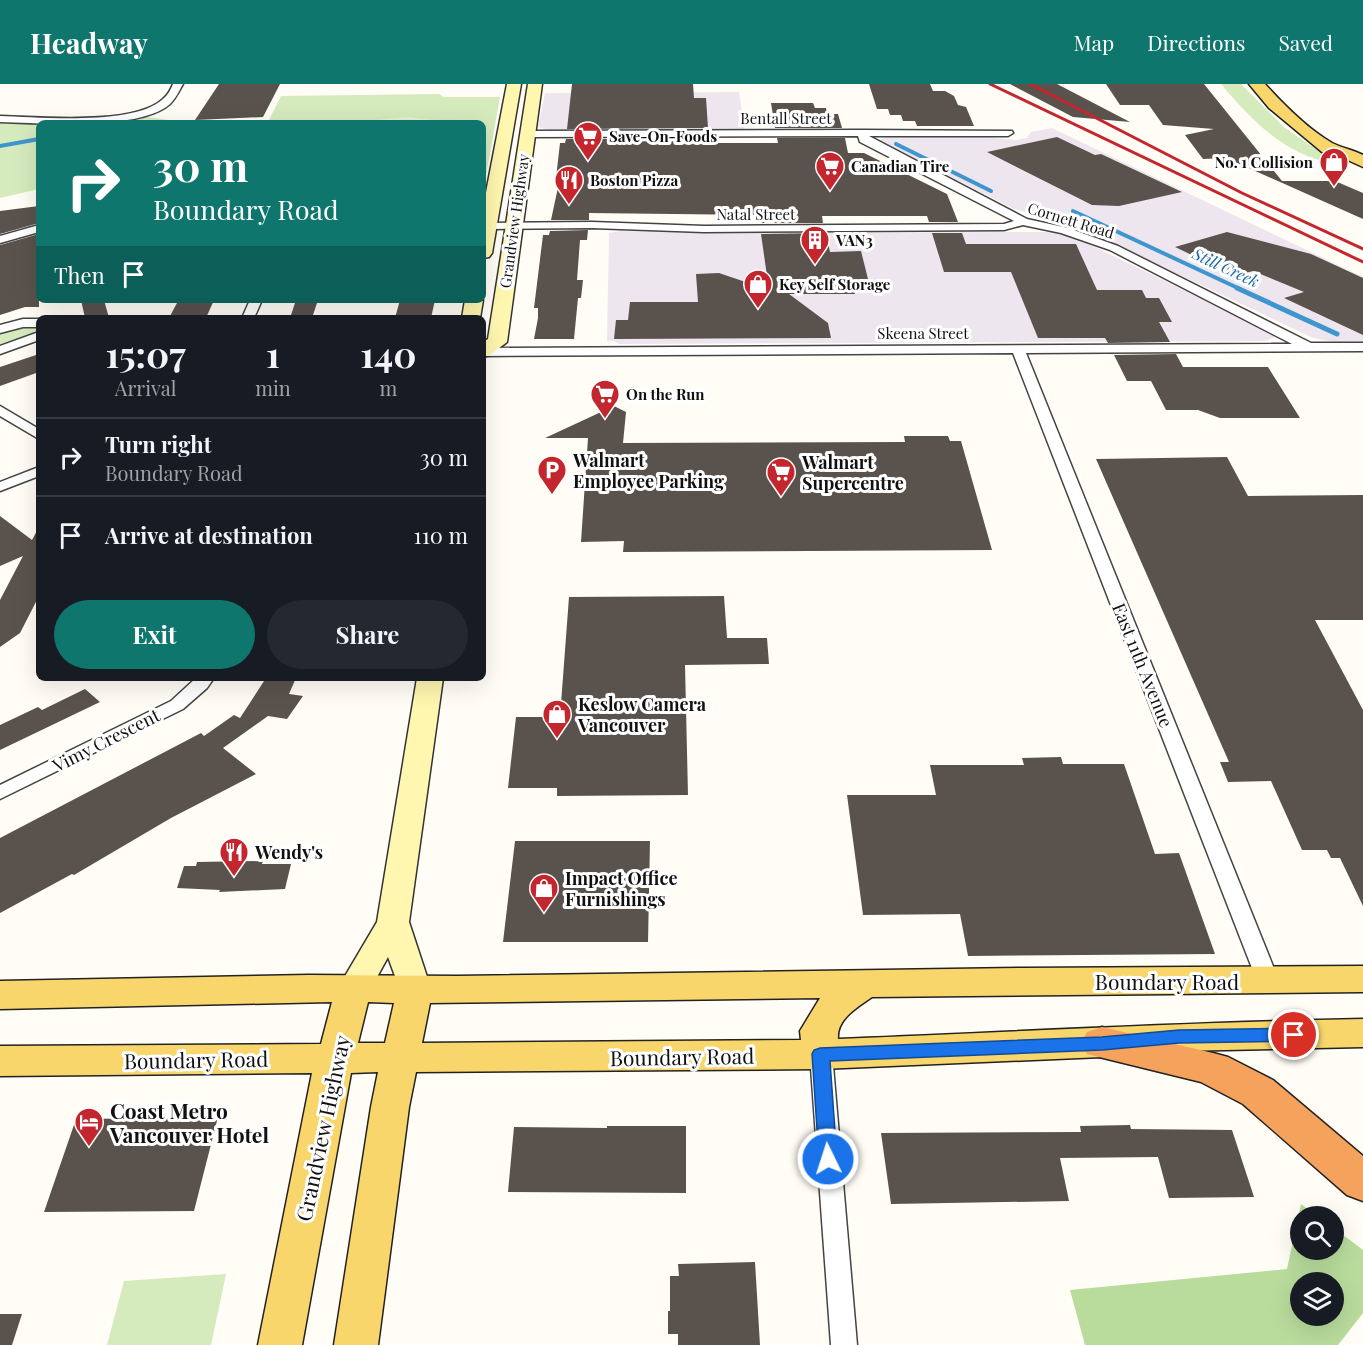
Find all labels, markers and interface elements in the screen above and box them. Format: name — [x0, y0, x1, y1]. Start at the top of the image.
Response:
text: Headway — [30, 24, 148, 61]
text: Map — [1073, 28, 1114, 56]
text: Directions — [1147, 28, 1245, 56]
text: Saved — [1278, 28, 1333, 56]
street label: Bentall Street — [740, 108, 832, 128]
supermarket icon: Save-On-Foods — [572, 120, 604, 162]
place label: Save-On-Foods — [609, 126, 717, 146]
text: 30 m — [153, 137, 248, 193]
icon: right — [54, 144, 132, 222]
shop icon: No. 1 Collision — [1318, 146, 1350, 188]
supermarket icon: Canadian Tire — [814, 150, 846, 192]
street label: Grandview Highway — [495, 152, 533, 289]
place label: No. 1 Collision — [1215, 152, 1314, 172]
place label: Canadian Tire — [851, 156, 950, 176]
restaurant icon: Boston Pizza — [553, 164, 585, 206]
place label: Boston Pizza — [590, 170, 678, 190]
text: Boundary Road — [153, 191, 339, 227]
street label: Cornett Road — [1025, 197, 1117, 243]
street label: Natal Street — [717, 204, 796, 224]
building icon: VAN3 — [799, 224, 831, 266]
place label: VAN3 — [835, 230, 873, 250]
water label: Still Creek — [1189, 242, 1263, 291]
icon: arrive — [117, 258, 150, 291]
text: Then — [54, 260, 105, 290]
shop icon: Key Self Storage — [742, 268, 774, 310]
place label: Key Self Storage — [779, 274, 891, 294]
street label: Skeena Street — [877, 323, 969, 343]
text: 15:07 — [106, 329, 186, 377]
text: 1 — [266, 329, 280, 377]
text: 140 — [360, 329, 416, 377]
text: Arrival — [115, 374, 176, 401]
text: min — [255, 374, 291, 401]
text: m — [379, 374, 397, 401]
supermarket icon: On the Run — [589, 378, 621, 420]
place label: On the Run — [626, 384, 705, 404]
text: Turn right — [105, 429, 211, 459]
icon: right — [54, 441, 87, 474]
text: 30 m — [420, 442, 468, 472]
place label: Walmart Employee Parking — [572, 448, 724, 493]
place label: Walmart Supercentre — [801, 450, 904, 495]
parking icon: Walmart Employee Parking — [536, 454, 568, 496]
supermarket icon: Walmart Supercentre — [765, 456, 797, 498]
text: Boundary Road — [105, 459, 243, 486]
icon: arrive — [54, 519, 87, 552]
text: Arrive at destination — [105, 520, 313, 550]
text: 110 m — [414, 520, 468, 550]
street label: East 11th Avenue — [1107, 599, 1179, 731]
button: Exit — [54, 600, 255, 669]
button: Share — [267, 600, 468, 669]
place label: Keslow Camera Vancouver — [577, 692, 707, 737]
shop icon: Keslow Camera Vancouver — [541, 698, 573, 740]
street label: Vimy Crescent — [47, 702, 164, 778]
restaurant icon: Wendy's — [218, 836, 250, 878]
place label: Wendy's — [254, 840, 323, 864]
place label: Impact Office Furnishings — [565, 866, 678, 911]
shop icon: Impact Office Furnishings — [528, 872, 560, 914]
street label: Boundary Road — [1095, 967, 1239, 995]
pin — [1268, 1009, 1319, 1060]
icon: arrive — [1277, 1018, 1310, 1051]
street label: Grandview Highway — [289, 1032, 355, 1224]
street label: Boundary Road — [610, 1041, 754, 1071]
street label: Boundary Road — [124, 1044, 268, 1074]
place label: Coast Metro Vancouver Hotel — [109, 1096, 269, 1148]
hotel icon: Coast Metro Vancouver Hotel — [73, 1106, 105, 1148]
position arrow — [796, 1127, 860, 1191]
map controls — [1290, 1206, 1344, 1326]
button: search — [1290, 1206, 1344, 1260]
button: layers — [1290, 1272, 1344, 1326]

